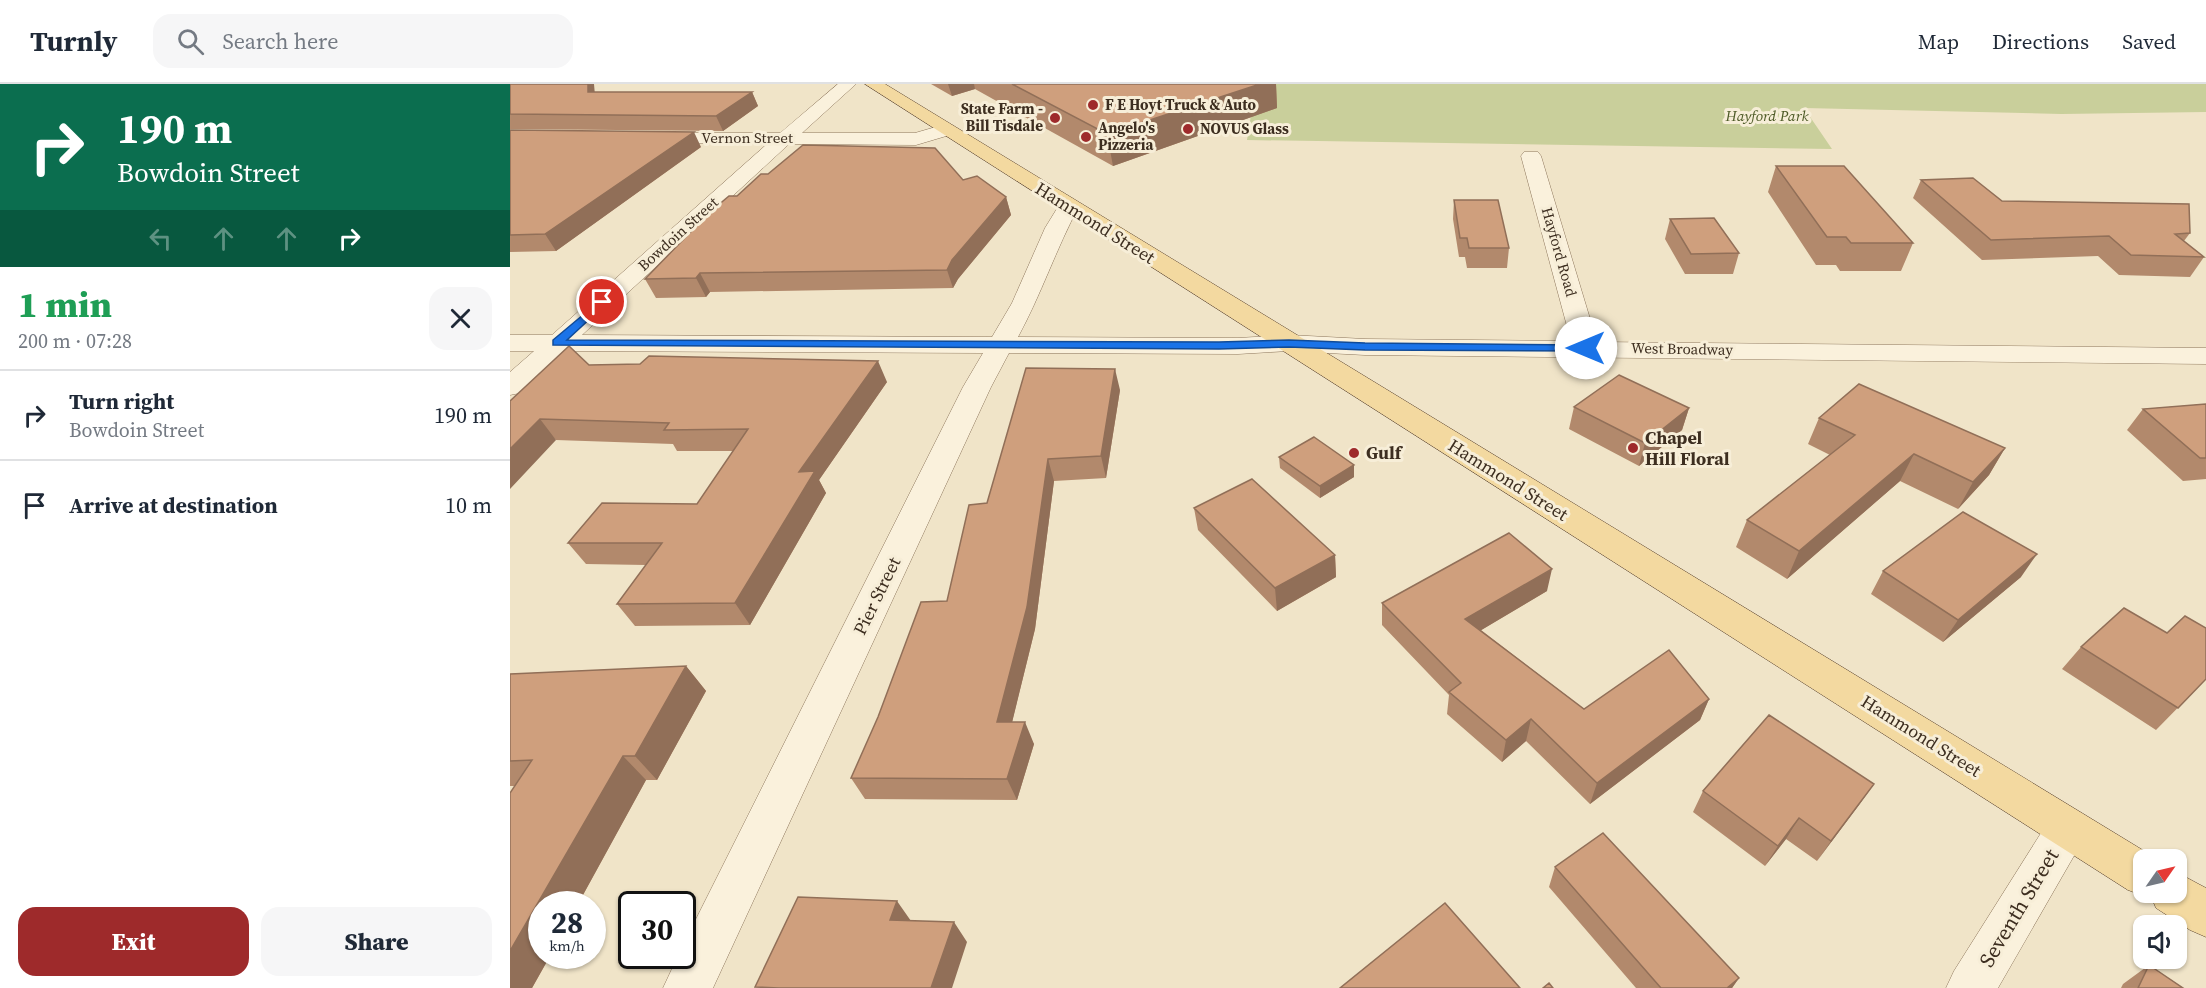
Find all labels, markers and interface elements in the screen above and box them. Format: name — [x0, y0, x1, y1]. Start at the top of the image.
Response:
search box — [153, 14, 573, 68]
text: Turnly — [30, 22, 117, 60]
icon: search — [174, 25, 207, 58]
text: Search here — [222, 26, 338, 56]
text: Map — [1918, 27, 1959, 56]
text: Directions — [1992, 27, 2089, 56]
text: Saved — [2122, 27, 2176, 56]
place label: F E Hoyt Truck & Auto — [1105, 94, 1257, 115]
place label: State Farm - Bill Tisdale — [961, 98, 1043, 136]
marker: F E Hoyt Truck & Auto — [1086, 98, 1100, 112]
text: 190 m — [117, 99, 232, 157]
park label: Hayford Park — [1725, 105, 1809, 126]
icon: right — [18, 108, 96, 186]
marker: State Farm - Bill Tisdale — [1048, 111, 1062, 125]
place label: Angelo's Pizzeria — [1098, 117, 1155, 155]
place label: NOVUS Glass — [1200, 118, 1289, 139]
marker: NOVUS Glass — [1181, 122, 1195, 136]
street label: Vernon Street — [701, 127, 793, 148]
marker: Angelo's Pizzeria — [1079, 130, 1093, 144]
text: Bowdoin Street — [117, 154, 300, 191]
street label: Hammond Street — [1031, 176, 1160, 270]
street label: Bowdoin Street — [633, 192, 722, 275]
street label: Hayford Road — [1537, 205, 1582, 300]
icon: left — [144, 222, 177, 255]
icon: ahead — [207, 222, 240, 255]
icon: ahead — [270, 222, 303, 255]
icon: right — [333, 222, 366, 255]
pin — [576, 276, 627, 327]
text: 1 min — [18, 280, 112, 329]
icon: arrive — [585, 285, 618, 318]
button: close — [429, 287, 492, 350]
position arrow — [1554, 316, 1618, 380]
text: 200 m · 07:28 — [18, 327, 132, 355]
street label: West Broadway — [1631, 337, 1734, 360]
text: Turn right — [69, 386, 174, 416]
icon: right — [18, 399, 51, 432]
text: 190 m — [434, 400, 492, 430]
text: Bowdoin Street — [69, 416, 204, 444]
place label: Chapel Hill Floral — [1645, 425, 1730, 471]
street label: Hammond Street — [1444, 433, 1573, 527]
place label: Gulf — [1366, 440, 1404, 465]
marker: Chapel Hill Floral — [1626, 441, 1640, 455]
marker: Gulf — [1347, 446, 1361, 460]
icon: arrive — [18, 489, 51, 522]
text: Arrive at destination — [69, 490, 278, 520]
text: 10 m — [445, 490, 492, 520]
street label: Pier Street — [847, 553, 906, 639]
street label: Hammond Street — [1857, 689, 1986, 783]
street label: Seventh Street — [1972, 843, 2065, 972]
north arrow — [2133, 849, 2187, 903]
map controls — [2133, 849, 2187, 969]
speed limit sign: 30 — [618, 891, 696, 969]
text: 28 — [551, 902, 583, 943]
button: Exit — [18, 907, 249, 976]
button: Share — [261, 907, 492, 976]
button: sound — [2133, 915, 2187, 969]
text: km/h — [549, 935, 585, 956]

